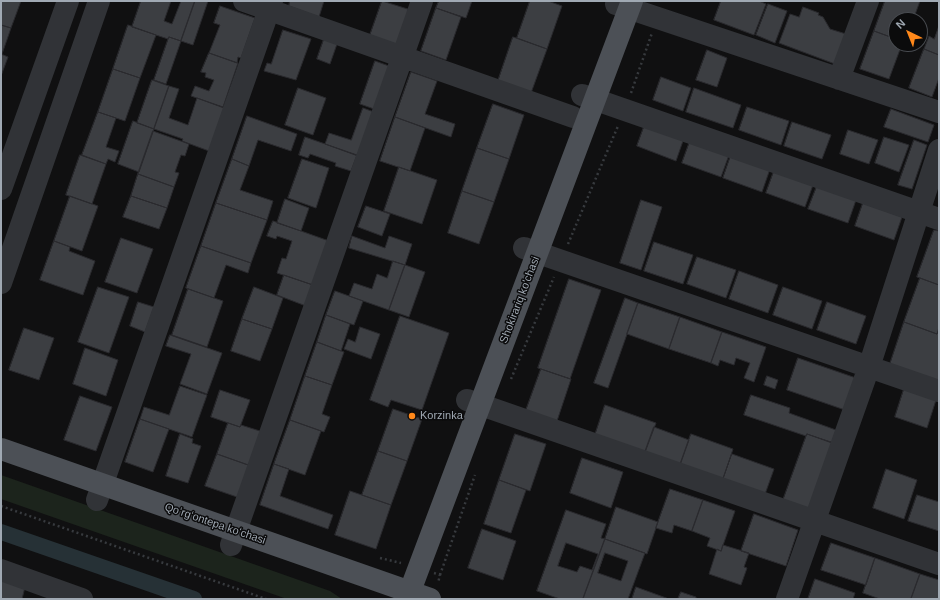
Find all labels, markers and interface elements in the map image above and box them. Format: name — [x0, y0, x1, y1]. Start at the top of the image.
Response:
north arrow — [888, 12, 928, 52]
text: N — [893, 17, 907, 31]
street label: Shokirariq ko'chasi — [497, 255, 543, 345]
place label: Korzinka — [420, 409, 463, 423]
marker: Korzinka — [407, 411, 417, 421]
street label: Qoʻrgʻontepa koʻchasi — [163, 501, 267, 547]

